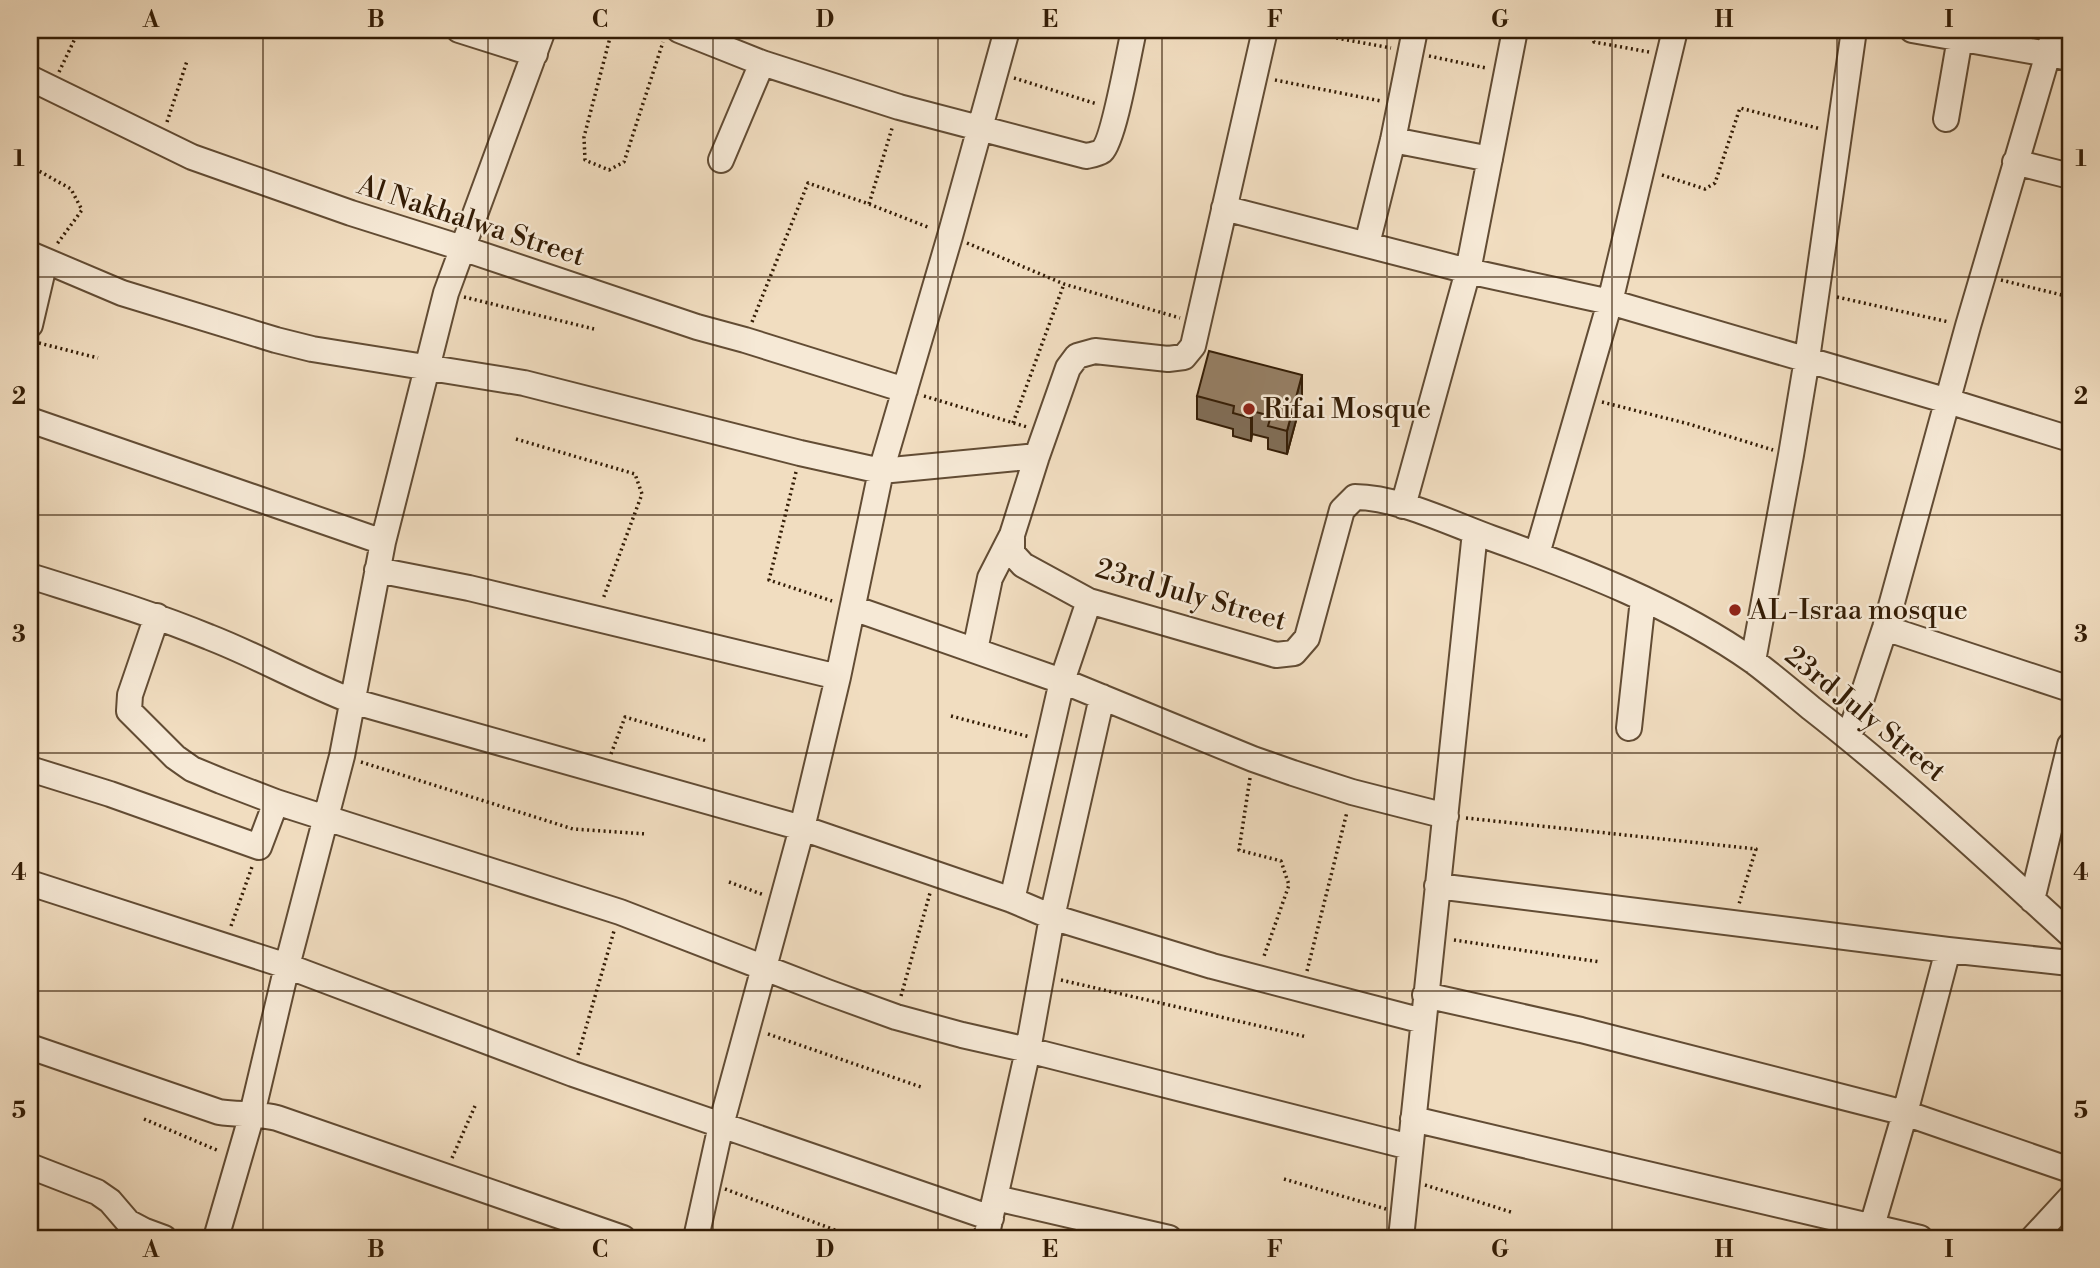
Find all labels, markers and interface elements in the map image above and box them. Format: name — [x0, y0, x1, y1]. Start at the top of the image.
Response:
text: A — [142, 6, 160, 34]
text: B — [367, 6, 385, 34]
text: C — [592, 6, 608, 34]
text: D — [816, 6, 834, 34]
text: E — [1042, 6, 1058, 34]
text: F — [1267, 6, 1283, 34]
text: G — [1491, 6, 1509, 34]
text: H — [1715, 6, 1734, 34]
text: I — [1945, 6, 1954, 34]
text: 1 — [13, 145, 25, 173]
text: 1 — [2075, 145, 2087, 173]
street label: Al Nakhalwa Street — [352, 167, 589, 274]
text: 2 — [12, 383, 26, 411]
text: 2 — [2074, 383, 2088, 411]
place label: Rifai Mosque — [1263, 392, 1431, 427]
marker: Rifai Mosque — [1241, 401, 1257, 417]
street label: 23rd July Street — [1092, 551, 1290, 639]
place label: AL-Israa mosque — [1748, 593, 1968, 628]
marker: AL-Israa mosque — [1727, 602, 1743, 618]
text: 3 — [12, 621, 26, 649]
text: 3 — [2074, 621, 2088, 649]
street label: 23rd July Street — [1778, 638, 1953, 790]
text: 4 — [11, 859, 27, 887]
text: 4 — [2073, 859, 2089, 887]
text: 5 — [12, 1097, 26, 1125]
text: 5 — [2074, 1097, 2088, 1125]
text: A — [142, 1236, 160, 1264]
text: B — [367, 1236, 385, 1264]
text: C — [592, 1236, 608, 1264]
text: D — [816, 1236, 834, 1264]
text: E — [1042, 1236, 1058, 1264]
text: F — [1267, 1236, 1283, 1264]
text: G — [1491, 1236, 1509, 1264]
text: H — [1715, 1236, 1734, 1264]
text: I — [1945, 1236, 1954, 1264]

